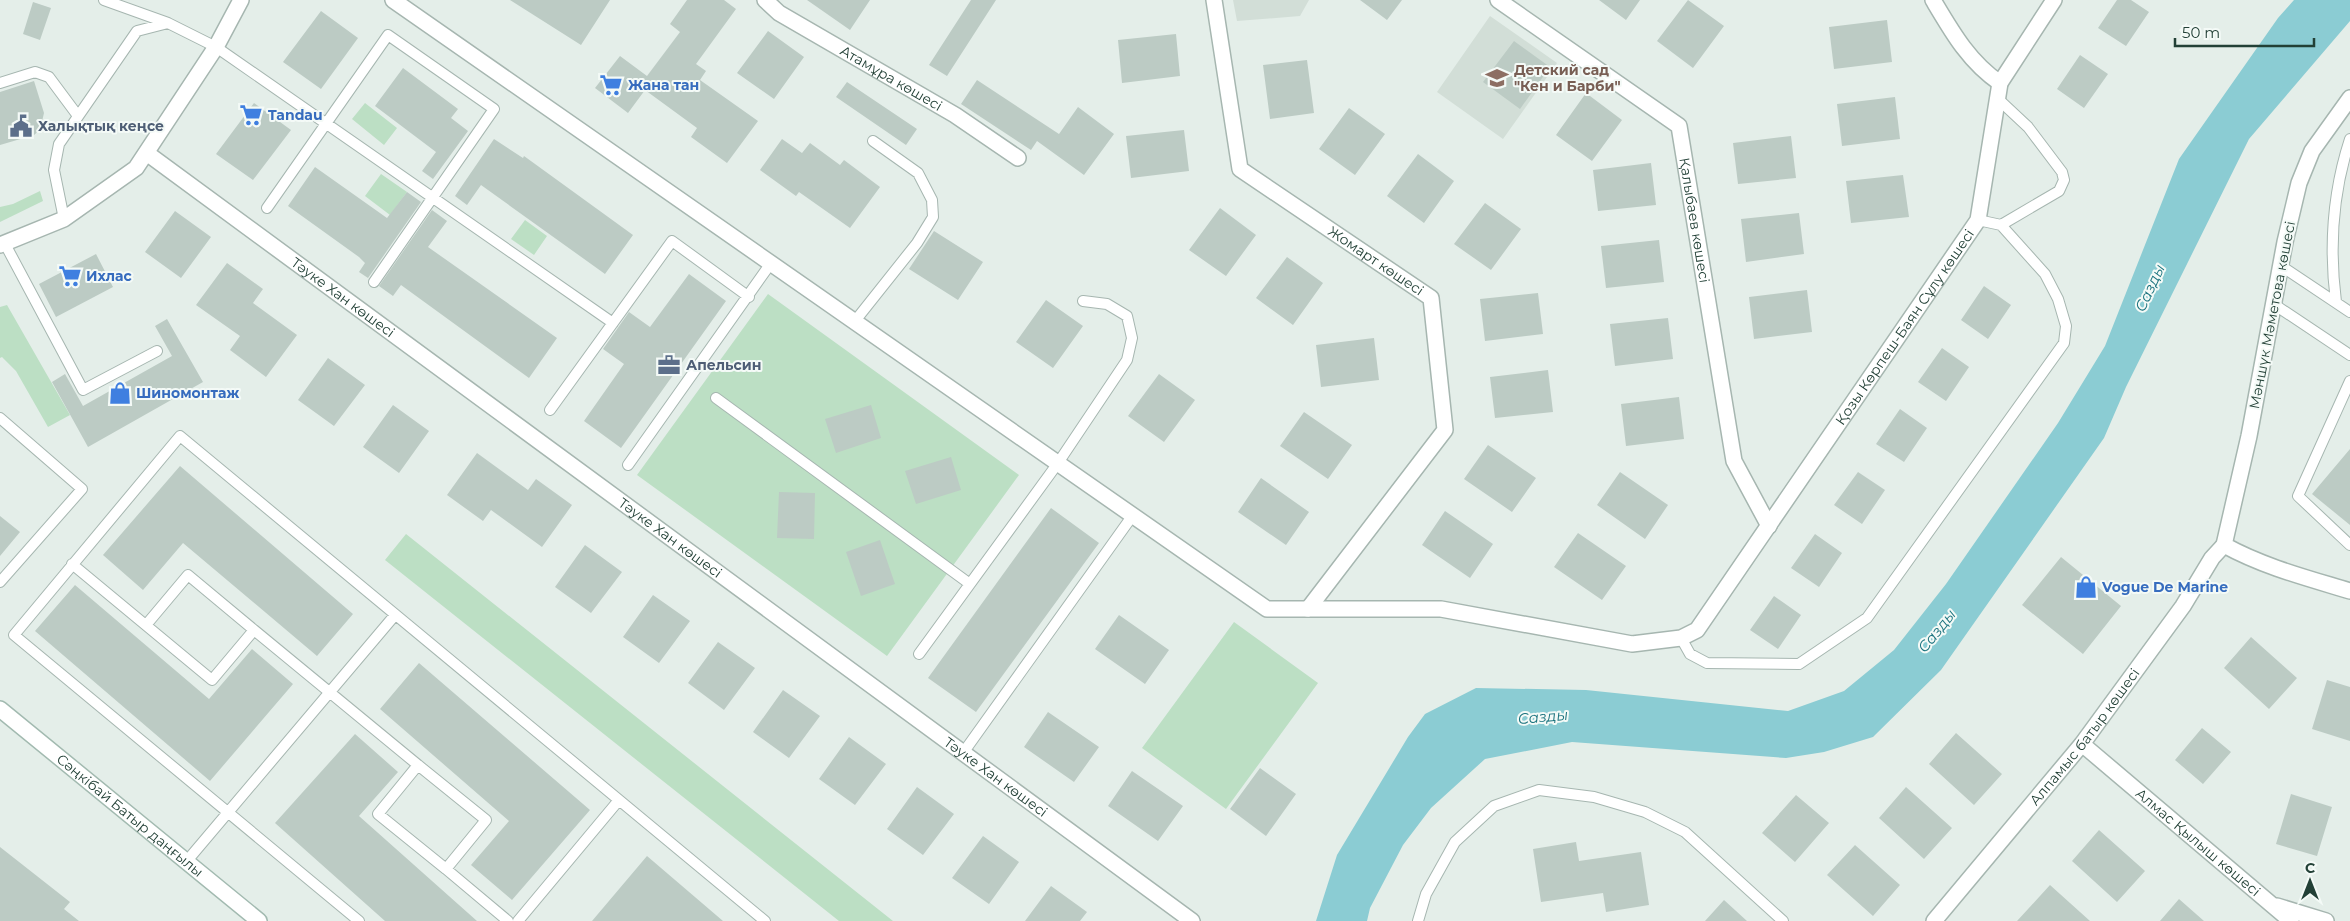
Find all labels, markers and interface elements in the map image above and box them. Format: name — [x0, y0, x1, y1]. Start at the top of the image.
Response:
scale bar — [2175, 15, 2314, 47]
text: 50 m — [2182, 23, 2220, 42]
street label: Атамұра көшесі — [837, 41, 946, 115]
place label: Детский сад "Кен и Барби" — [1514, 61, 1621, 95]
school or university icon: Детский сад "Кен и Барби" — [1484, 65, 1510, 91]
supermarket icon: Жана тан — [598, 72, 624, 98]
place label: Жана тан — [628, 76, 699, 94]
supermarket icon: Tandau — [238, 102, 264, 128]
place label: Tandau — [268, 106, 323, 124]
public building icon: Халықтық кеңсе — [8, 113, 34, 139]
place label: Халықтық кеңсе — [38, 117, 164, 135]
street label: Қалыбаев көшесі — [1675, 156, 1714, 284]
street label: Мәншүк Мәметова көшесі — [2245, 220, 2299, 410]
street label: Жомарт көшесі — [1325, 222, 1427, 300]
street label: Қозы Көрпеш-Баян Сұлу көшесі — [1831, 226, 1978, 428]
street label: Тәуке Хан көшесі — [288, 253, 398, 341]
water label: Сазды — [2130, 261, 2169, 315]
supermarket icon: Ихлас — [57, 263, 83, 289]
place label: Ихлас — [86, 267, 133, 285]
office icon: Апельсин — [656, 352, 682, 378]
place label: Апельсин — [686, 356, 761, 374]
shop icon: Шиномонтаж — [107, 380, 133, 406]
place label: Шиномонтаж — [136, 384, 239, 402]
street label: Тәуке Хан көшесі — [615, 494, 726, 582]
shop icon: Vogue De Marine — [2073, 574, 2099, 600]
place label: Vogue De Marine — [2101, 578, 2228, 596]
water label: Сазды — [1913, 605, 1960, 656]
street label: Алпамыс батыр көшесі — [2026, 665, 2143, 809]
water label: Сазды — [1517, 705, 1569, 728]
street label: Тәуке Хан көшесі — [940, 733, 1051, 821]
street label: Сәңкібай Батыр даңғылы — [53, 750, 207, 881]
street label: Алмас Қылыш көшесі — [2132, 784, 2264, 900]
north arrow — [2285, 856, 2335, 906]
text: С — [2305, 859, 2315, 877]

